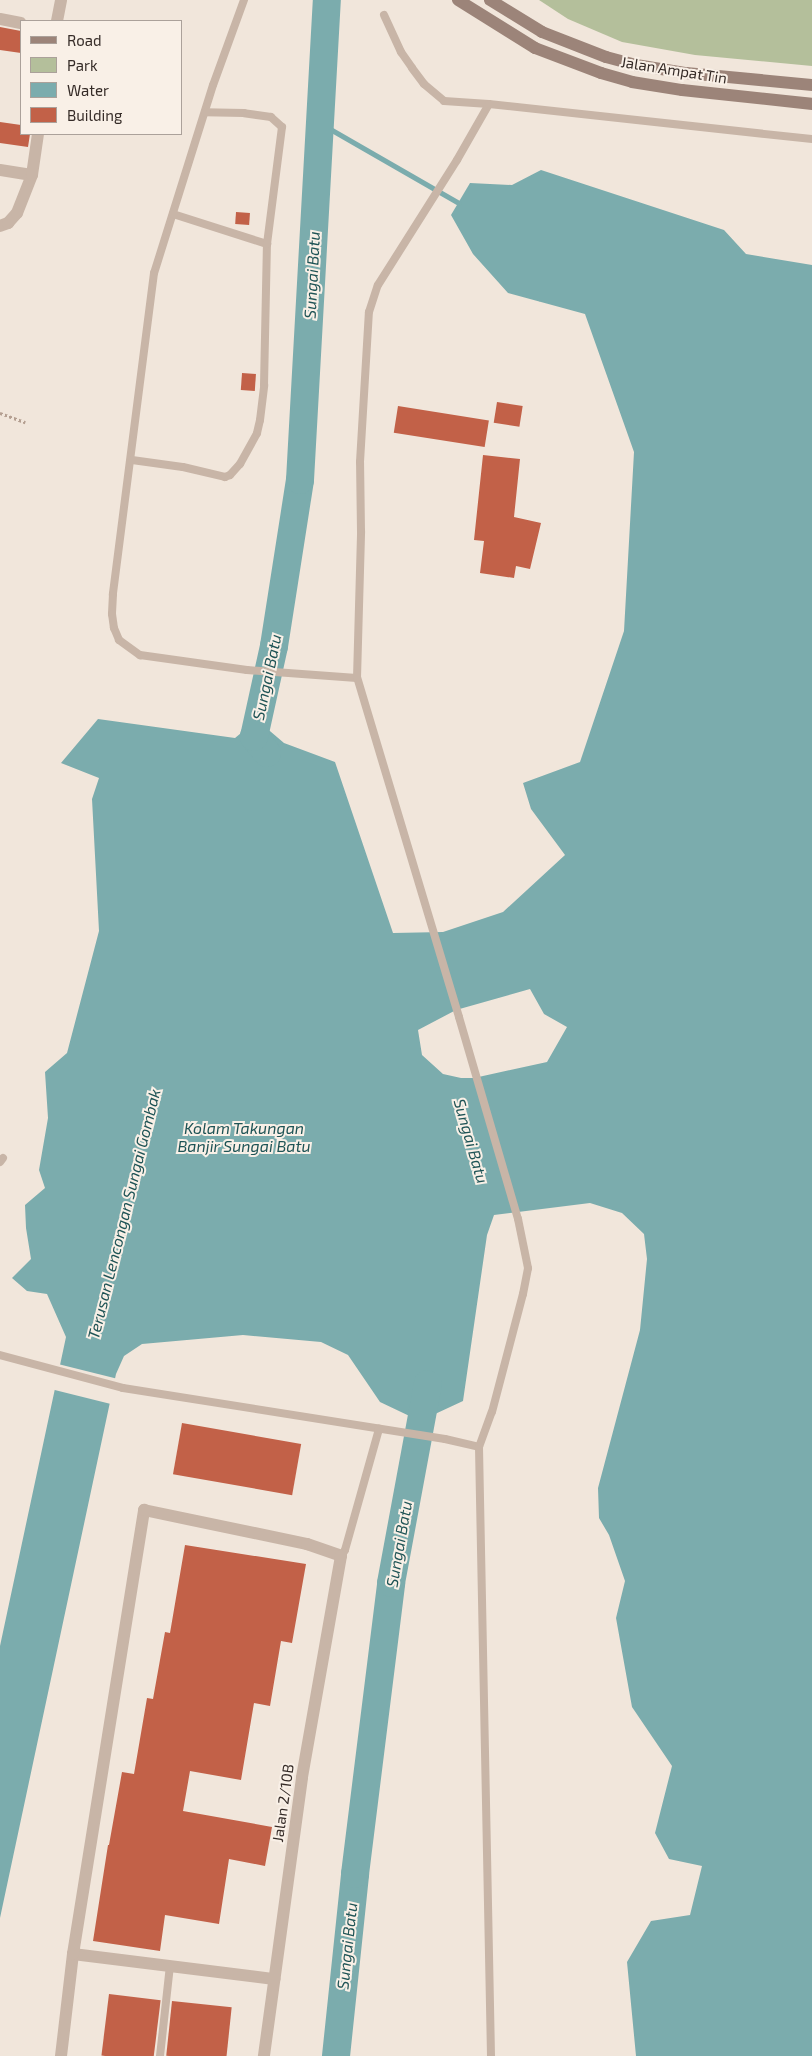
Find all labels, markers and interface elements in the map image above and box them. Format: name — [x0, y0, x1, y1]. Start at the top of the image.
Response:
legend — [20, 20, 182, 135]
text: Road — [67, 31, 102, 49]
street label: Jalan Ampat Tin — [619, 53, 729, 87]
text: Park — [67, 56, 98, 74]
text: Water — [67, 81, 109, 99]
text: Building — [67, 106, 122, 124]
water label: Sungai Batu — [300, 231, 324, 319]
water label: Sungai Batu — [249, 632, 285, 722]
water label: Terusan Lencongan Sungai Gombak — [84, 1087, 164, 1341]
water label: Sungai Batu — [450, 1096, 492, 1186]
water label: Kolam Takungan Banjir Sungai Batu — [177, 1118, 311, 1156]
water label: Sungai Batu — [382, 1499, 416, 1589]
street label: Jalan 2/10B — [269, 1763, 297, 1843]
water label: Sungai Batu — [333, 1902, 361, 1990]

